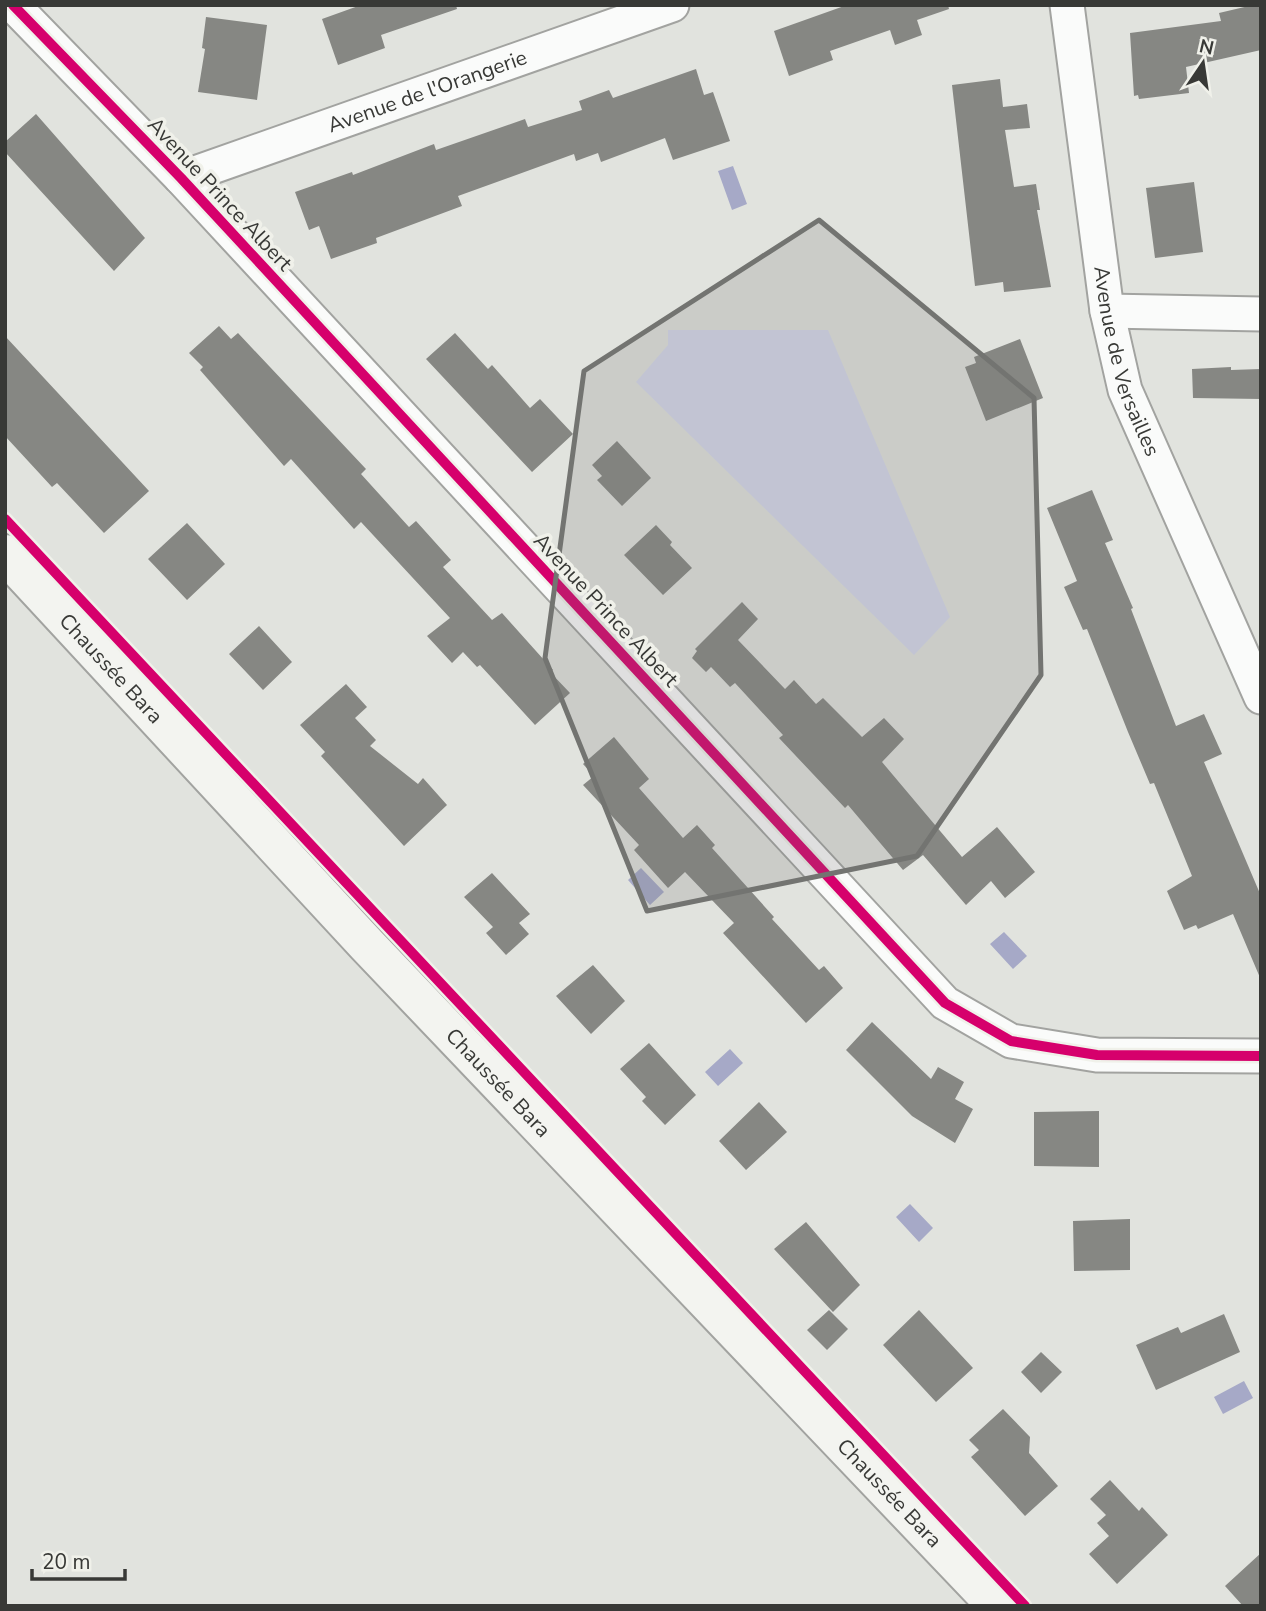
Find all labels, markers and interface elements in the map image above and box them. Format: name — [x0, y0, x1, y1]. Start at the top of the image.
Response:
north arrow — [1168, 28, 1238, 98]
text: N — [1197, 33, 1216, 62]
street label: Avenue de l'Orangerie — [324, 43, 531, 139]
street label: Avenue Prince Albert — [141, 111, 299, 277]
street label: Avenue de Versailles — [1087, 264, 1167, 461]
street label: Avenue Prince Albert — [527, 527, 685, 693]
street label: Chaussée Bara — [53, 607, 169, 730]
street label: Chaussée Bara — [439, 1022, 557, 1143]
street label: Chaussée Bara — [831, 1432, 948, 1554]
scale bar — [32, 1538, 124, 1582]
text: 20 m — [42, 1548, 91, 1576]

